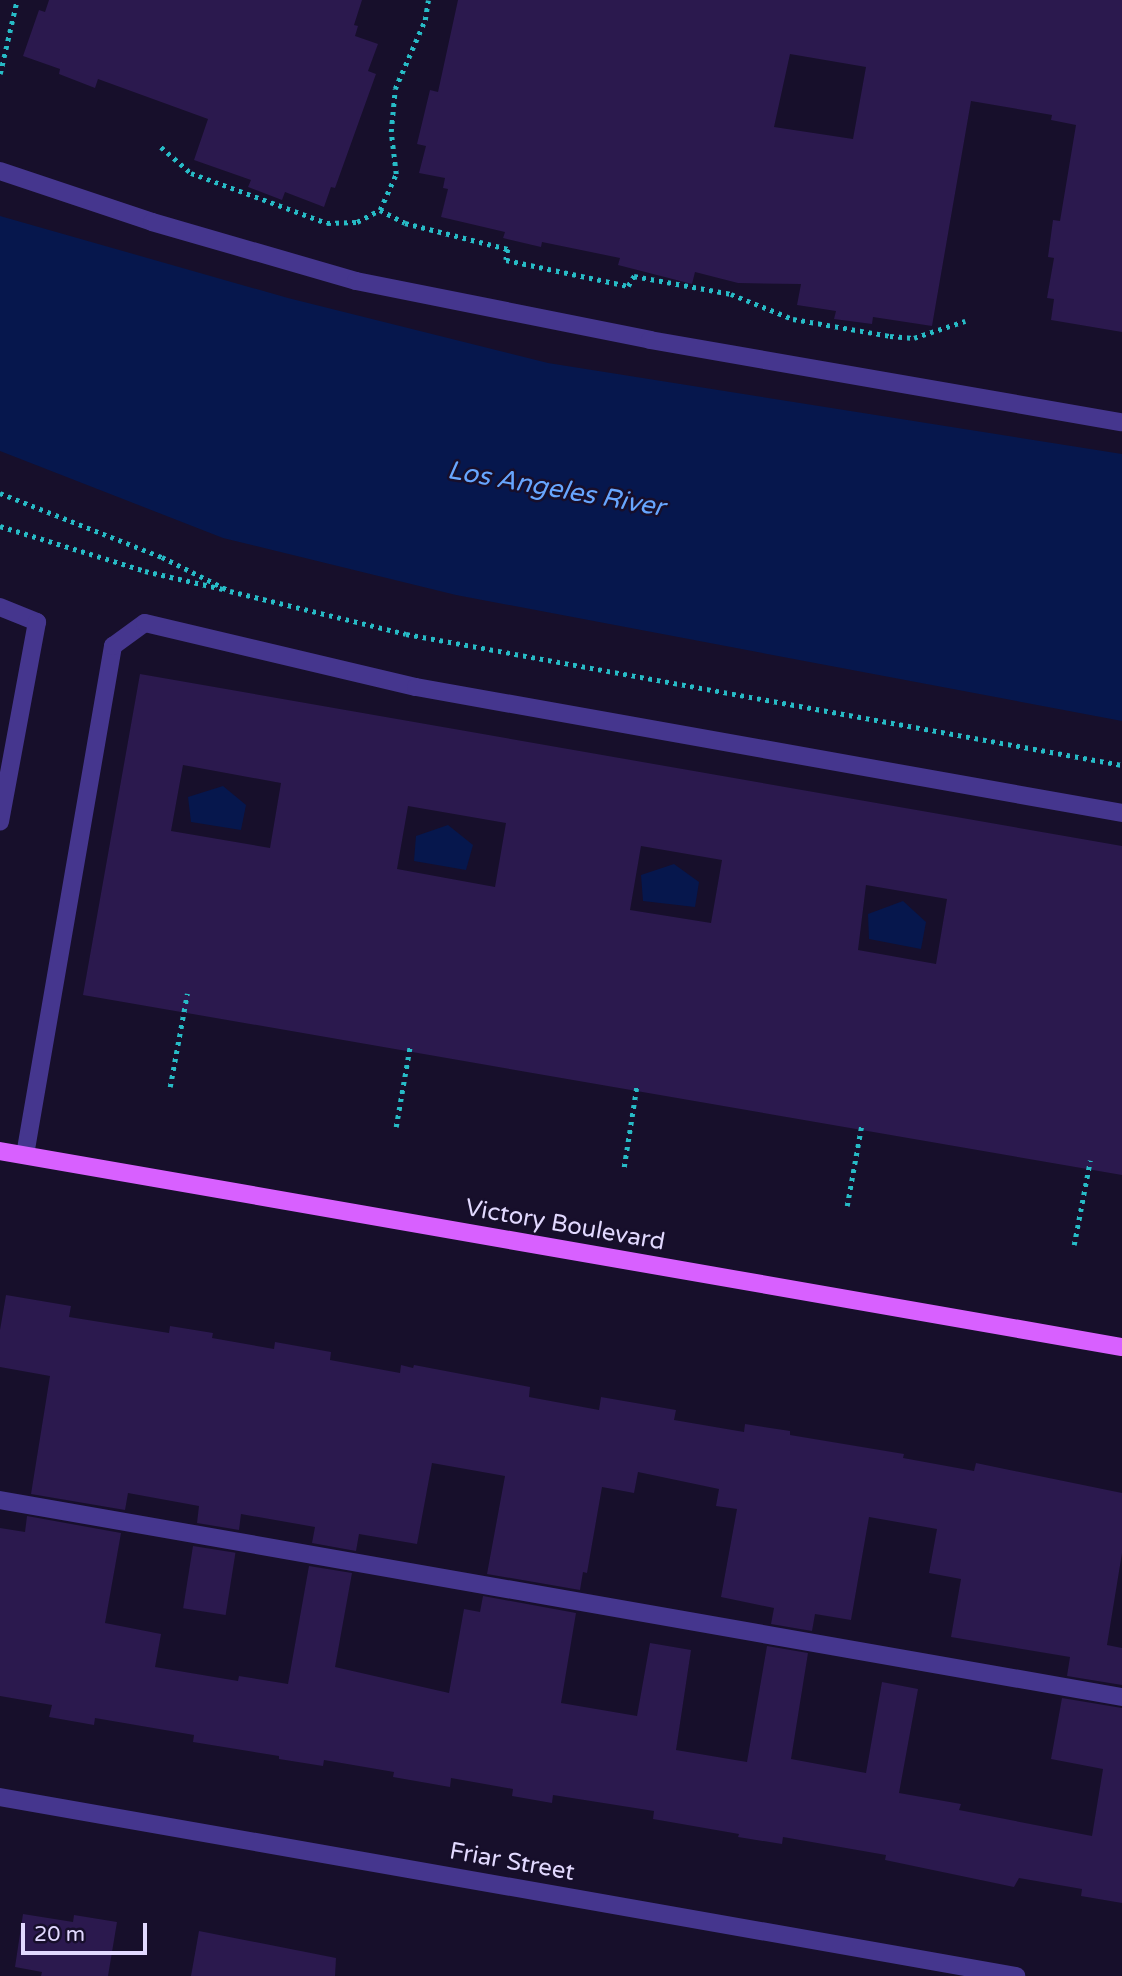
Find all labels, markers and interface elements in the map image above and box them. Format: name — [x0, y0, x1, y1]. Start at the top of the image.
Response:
water label: Los Angeles River — [445, 455, 667, 523]
street label: Victory Boulevard — [463, 1193, 667, 1257]
street label: Friar Street — [447, 1837, 577, 1887]
scale bar — [24, 1910, 150, 1954]
text: 20 m — [34, 1922, 85, 1947]

